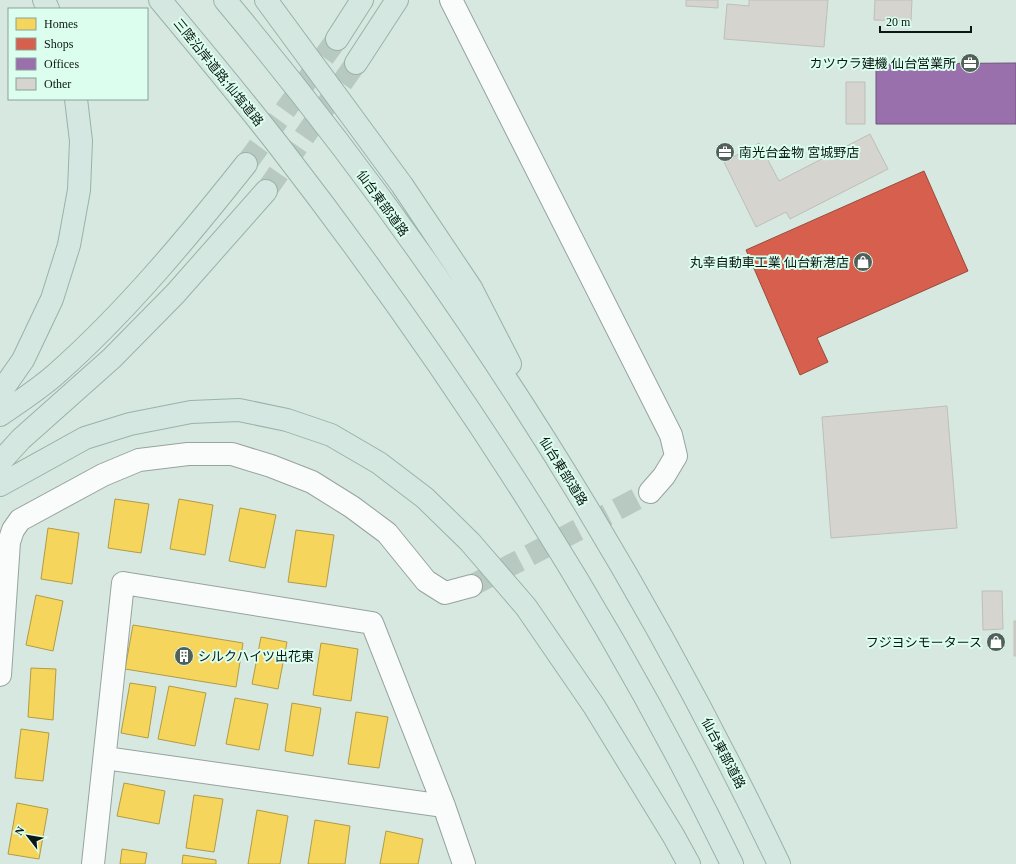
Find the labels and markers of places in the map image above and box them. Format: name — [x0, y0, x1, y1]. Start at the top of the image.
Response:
office icon: カツウラ建機 仙台営業所 — [959, 52, 981, 74]
place label: カツウラ建機 仙台営業所 — [810, 56, 956, 71]
office icon: 南光台金物 宮城野店 — [714, 141, 736, 163]
place label: 南光台金物 宮城野店 — [739, 145, 859, 160]
shop icon: 丸幸自動車工業 仙台新港店 — [852, 251, 874, 273]
place label: 丸幸自動車工業 仙台新港店 — [690, 255, 849, 270]
shop icon: フジヨシモータース — [985, 631, 1007, 653]
place label: フジヨシモータース — [866, 635, 982, 650]
building icon: シルクハイツ出花東 — [173, 645, 195, 667]
place label: シルクハイツ出花東 — [198, 649, 314, 664]

